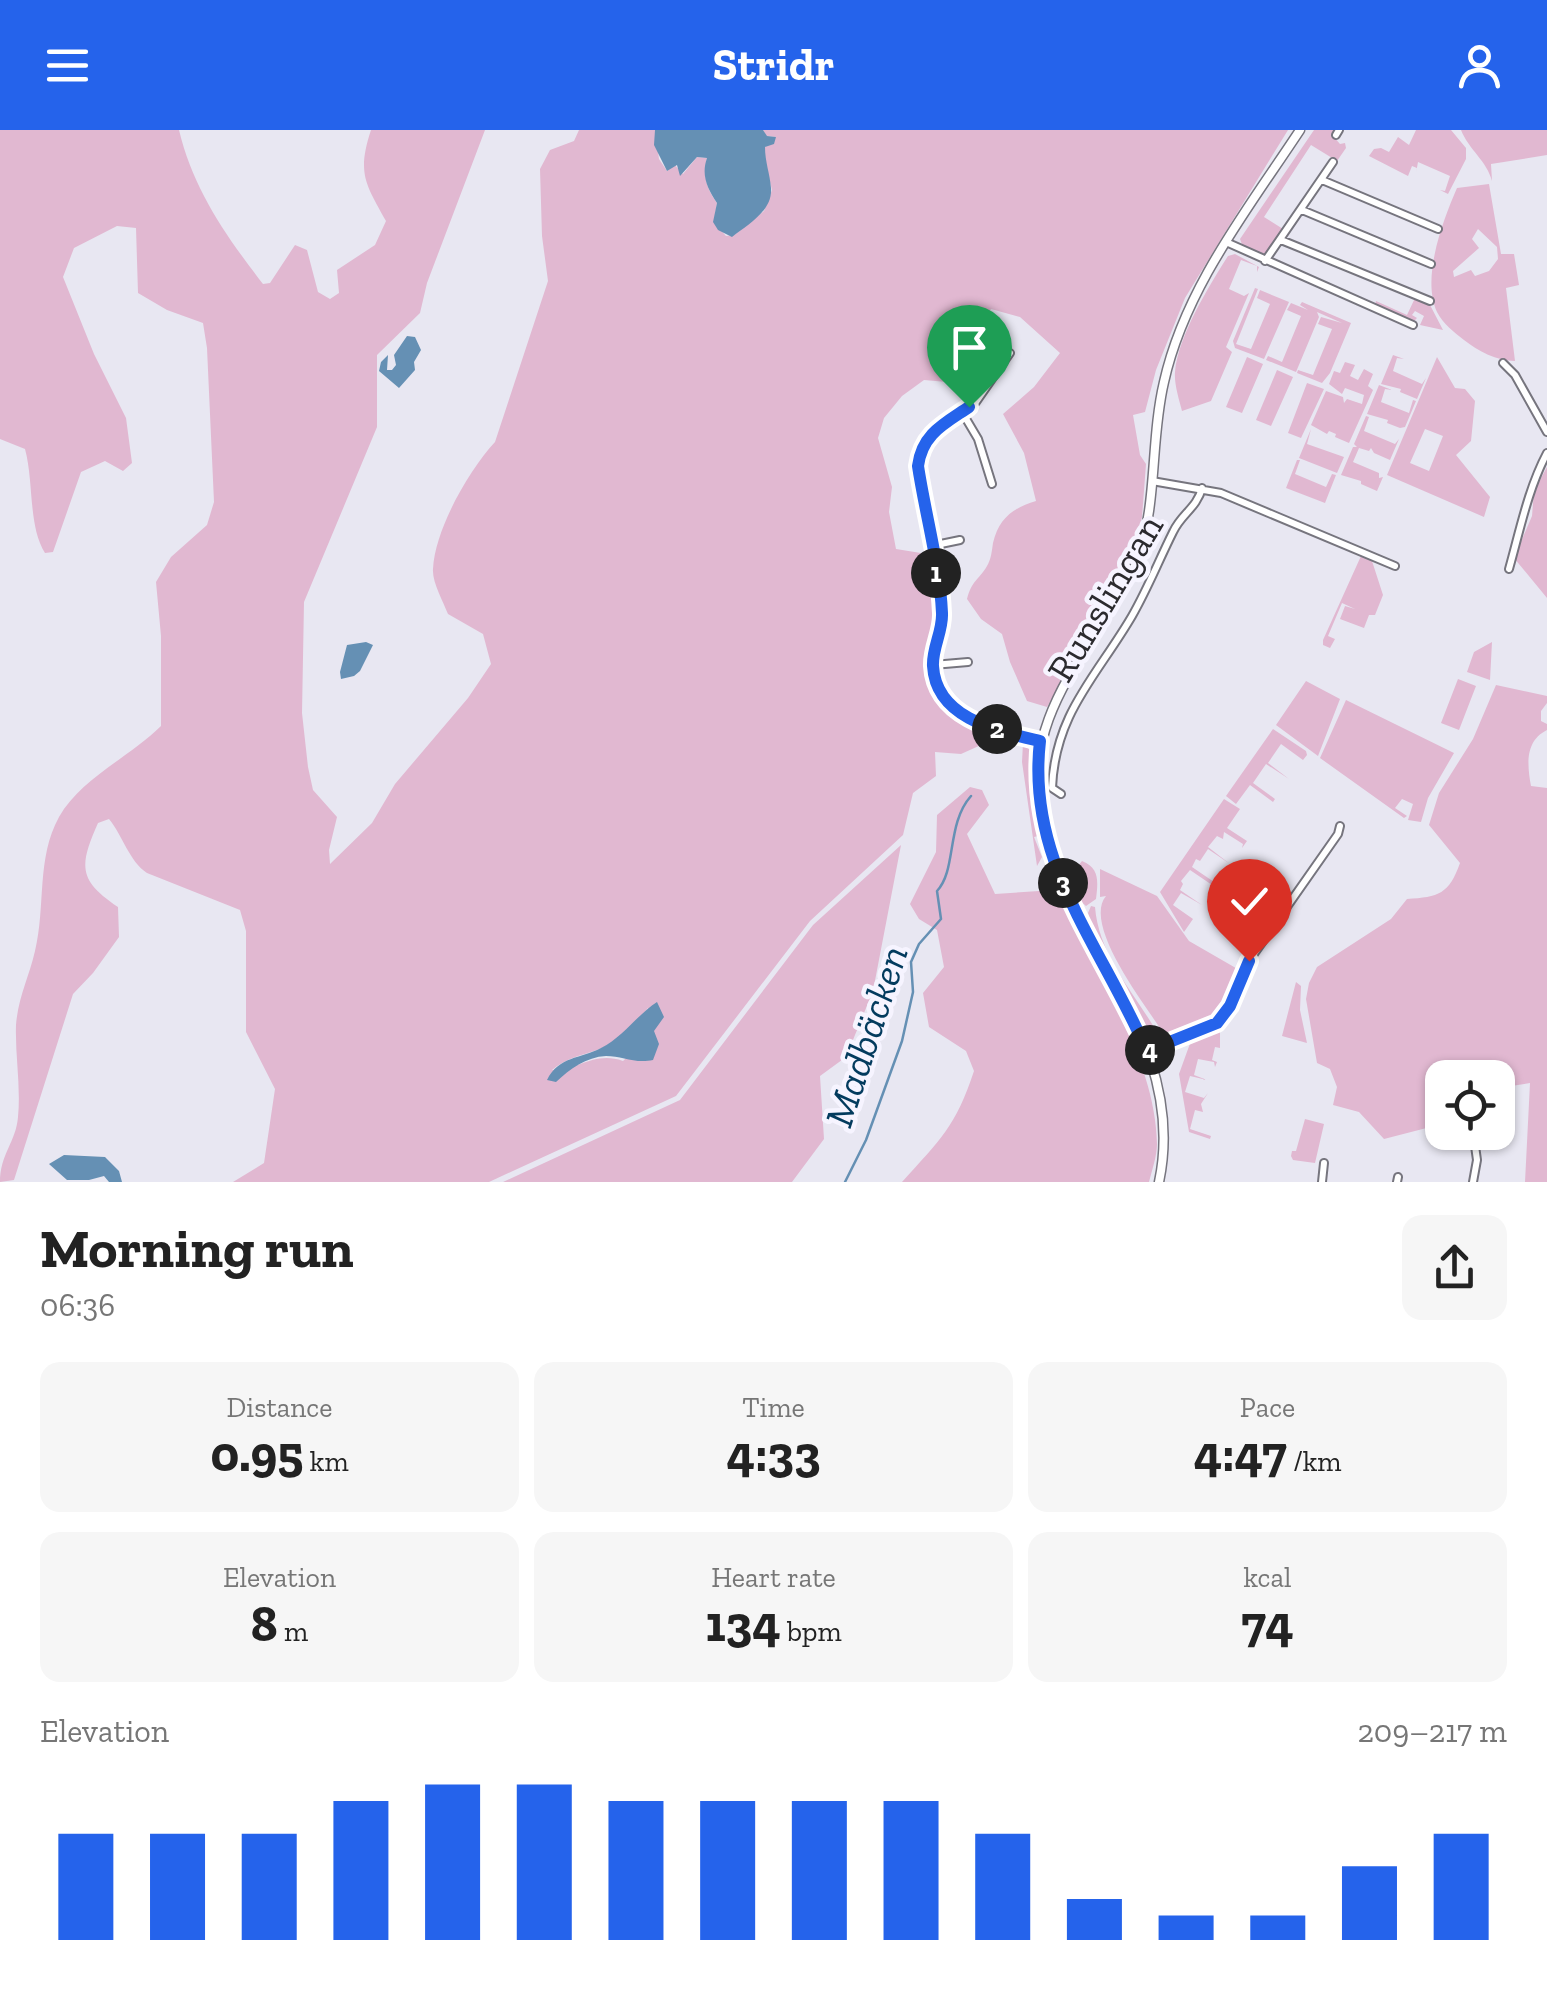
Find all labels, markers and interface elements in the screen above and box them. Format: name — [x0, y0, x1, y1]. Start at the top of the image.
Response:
icon: menu — [40, 38, 95, 93]
text: Stridr — [713, 38, 834, 92]
icon: person — [1452, 38, 1507, 93]
pin — [927, 305, 1012, 408]
icon: arrive — [942, 320, 997, 375]
street label: Runslingan — [1037, 506, 1173, 690]
pin: 1 — [911, 548, 961, 598]
text: 1 — [930, 556, 942, 589]
pin: 2 — [972, 704, 1022, 754]
text: 2 — [989, 712, 1005, 745]
pin: 3 — [1038, 858, 1088, 908]
pin — [1207, 859, 1292, 962]
text: 3 — [1056, 866, 1070, 899]
icon: check — [1222, 874, 1277, 929]
water label: Madbäcken — [814, 939, 918, 1133]
pin: 4 — [1125, 1025, 1175, 1075]
text: 4 — [1142, 1033, 1158, 1066]
map controls — [1425, 1060, 1515, 1150]
button: locate — [1425, 1060, 1515, 1150]
text: Morning run — [40, 1215, 354, 1281]
button: share — [1402, 1215, 1507, 1320]
text: 06:36 — [40, 1286, 115, 1324]
text: Distance — [227, 1391, 332, 1424]
text: Time — [742, 1391, 805, 1424]
text: Pace — [1240, 1391, 1295, 1424]
text: 0.95 — [210, 1424, 303, 1484]
text: 4:33 — [726, 1424, 821, 1484]
text: 4:47 — [1194, 1424, 1287, 1484]
text: km — [303, 1445, 349, 1478]
text: /km — [1287, 1445, 1341, 1478]
text: Elevation — [223, 1561, 336, 1594]
text: Heart rate — [711, 1561, 836, 1594]
text: kcal — [1244, 1561, 1292, 1594]
text: 8 — [251, 1594, 278, 1654]
text: 134 — [705, 1594, 781, 1654]
text: 74 — [1241, 1594, 1294, 1654]
text: m — [278, 1615, 308, 1648]
text: bpm — [781, 1615, 842, 1648]
text: Elevation — [40, 1712, 169, 1750]
text: 209–217 m — [1357, 1712, 1507, 1750]

